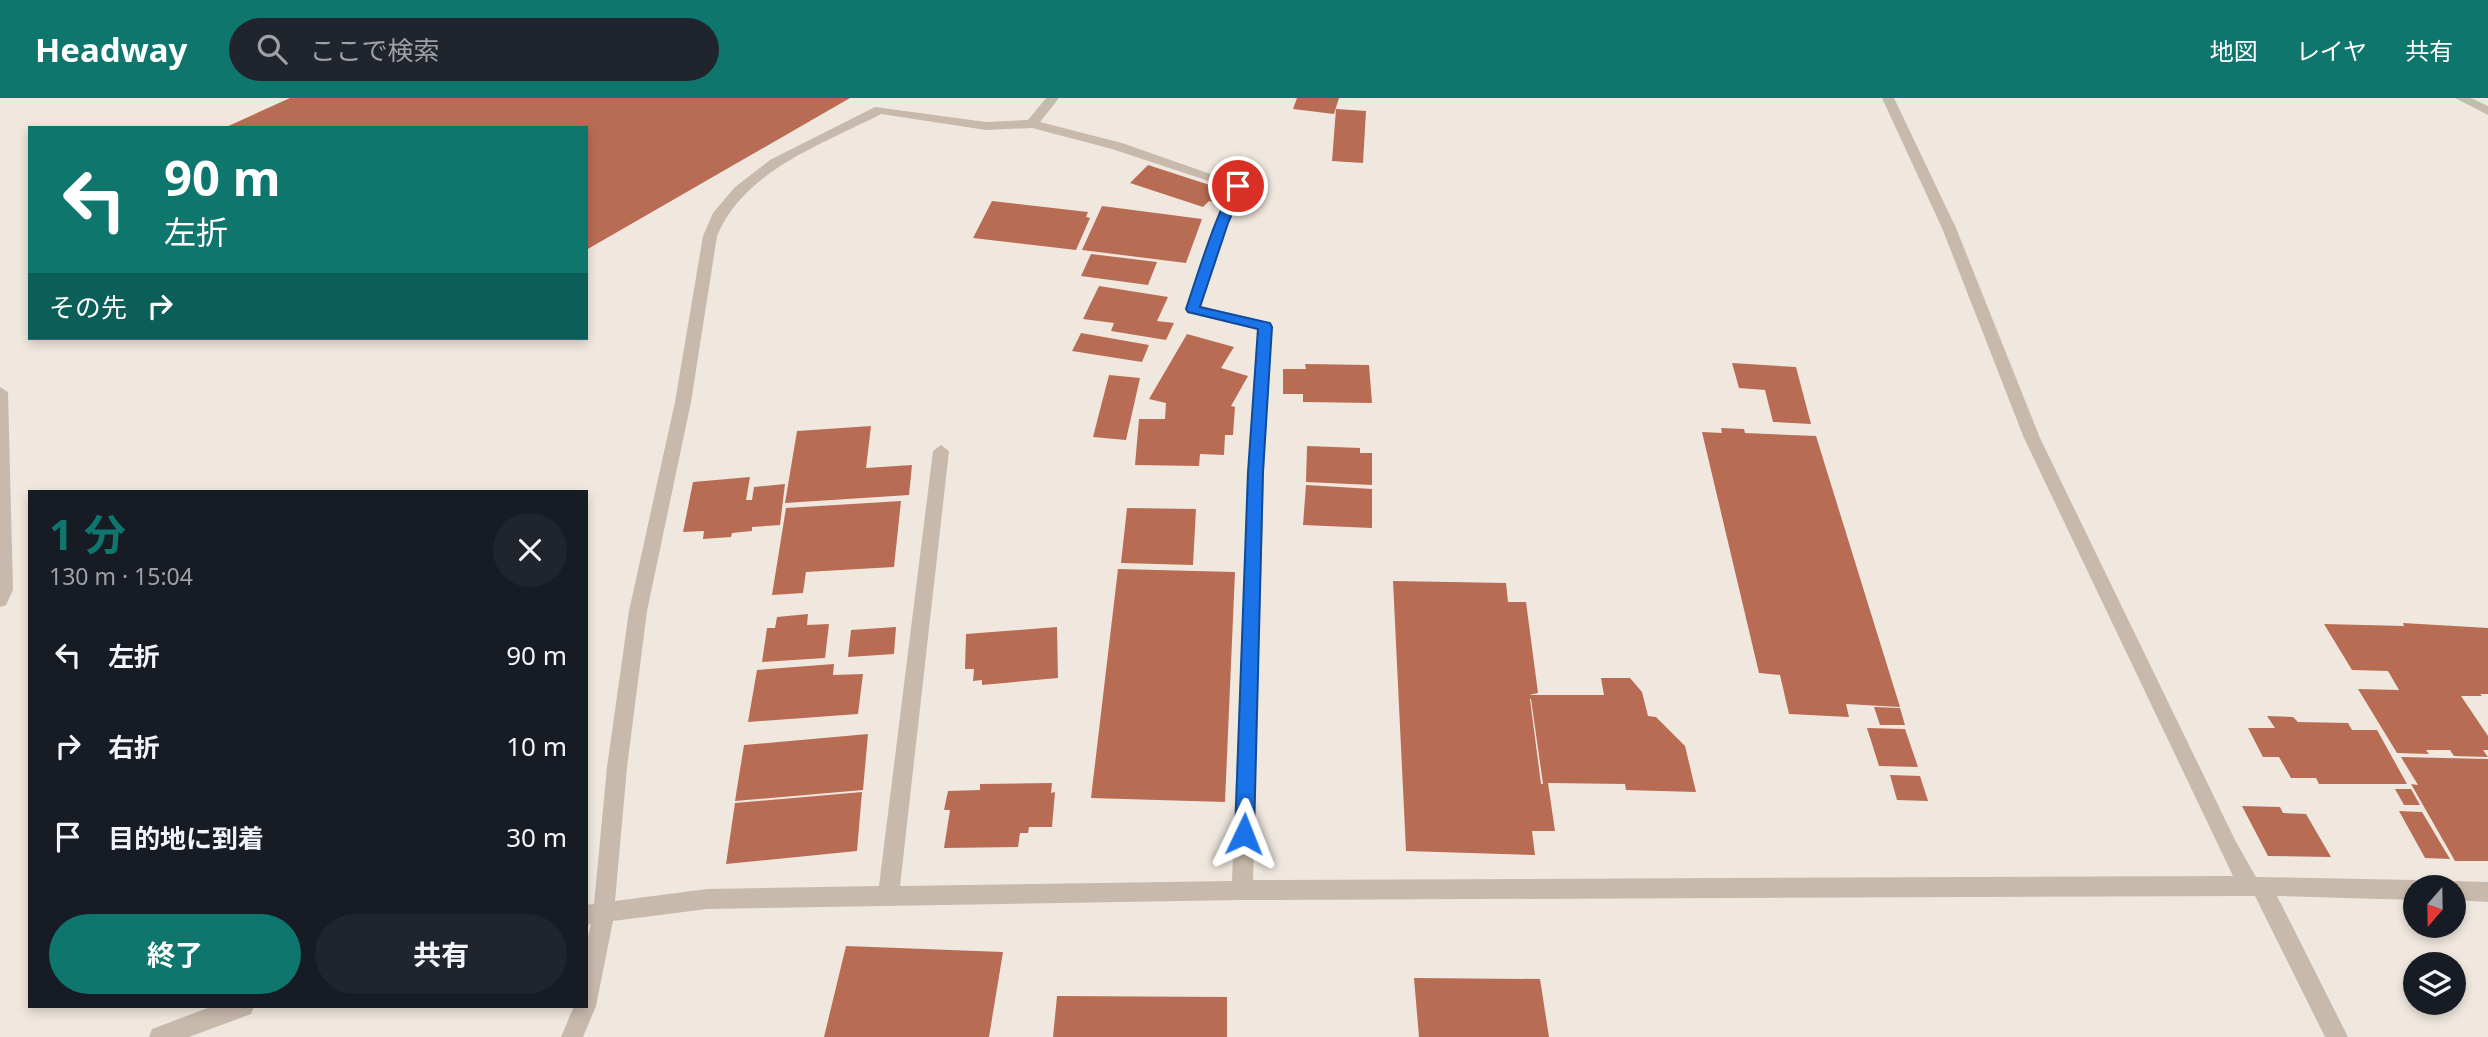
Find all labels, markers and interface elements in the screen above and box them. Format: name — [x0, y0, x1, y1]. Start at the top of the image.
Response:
search box — [229, 18, 719, 81]
text: Headway — [35, 27, 187, 72]
icon: search — [253, 30, 291, 68]
text: ここで検索 — [309, 32, 439, 68]
text: 地図 — [2210, 34, 2258, 67]
text: レイヤ — [2296, 34, 2367, 67]
text: 共有 — [2405, 34, 2453, 67]
text: 90 m — [164, 144, 281, 210]
icon: left — [49, 154, 140, 245]
pin — [1208, 156, 1268, 216]
icon: arrive — [1219, 167, 1257, 205]
text: 左折 — [164, 210, 228, 253]
icon: right — [141, 287, 179, 325]
text: その先 — [49, 289, 127, 325]
text: 1 分 — [49, 505, 126, 562]
button: close — [493, 513, 567, 587]
text: 130 m · 15:04 — [49, 560, 193, 592]
icon: left — [49, 636, 87, 674]
text: 90 m — [506, 637, 567, 673]
text: 左折 — [108, 638, 160, 674]
icon: right — [49, 727, 87, 765]
text: 10 m — [506, 728, 567, 764]
text: 右折 — [108, 729, 160, 765]
position arrow — [1207, 797, 1281, 871]
icon: arrive — [49, 818, 87, 856]
text: 30 m — [506, 819, 567, 855]
text: 目的地に到着 — [108, 820, 264, 856]
north arrow — [2403, 875, 2466, 938]
map controls — [2403, 875, 2466, 1015]
button: 終了 — [49, 914, 301, 994]
button: 共有 — [315, 914, 567, 994]
button: layers — [2403, 952, 2466, 1015]

